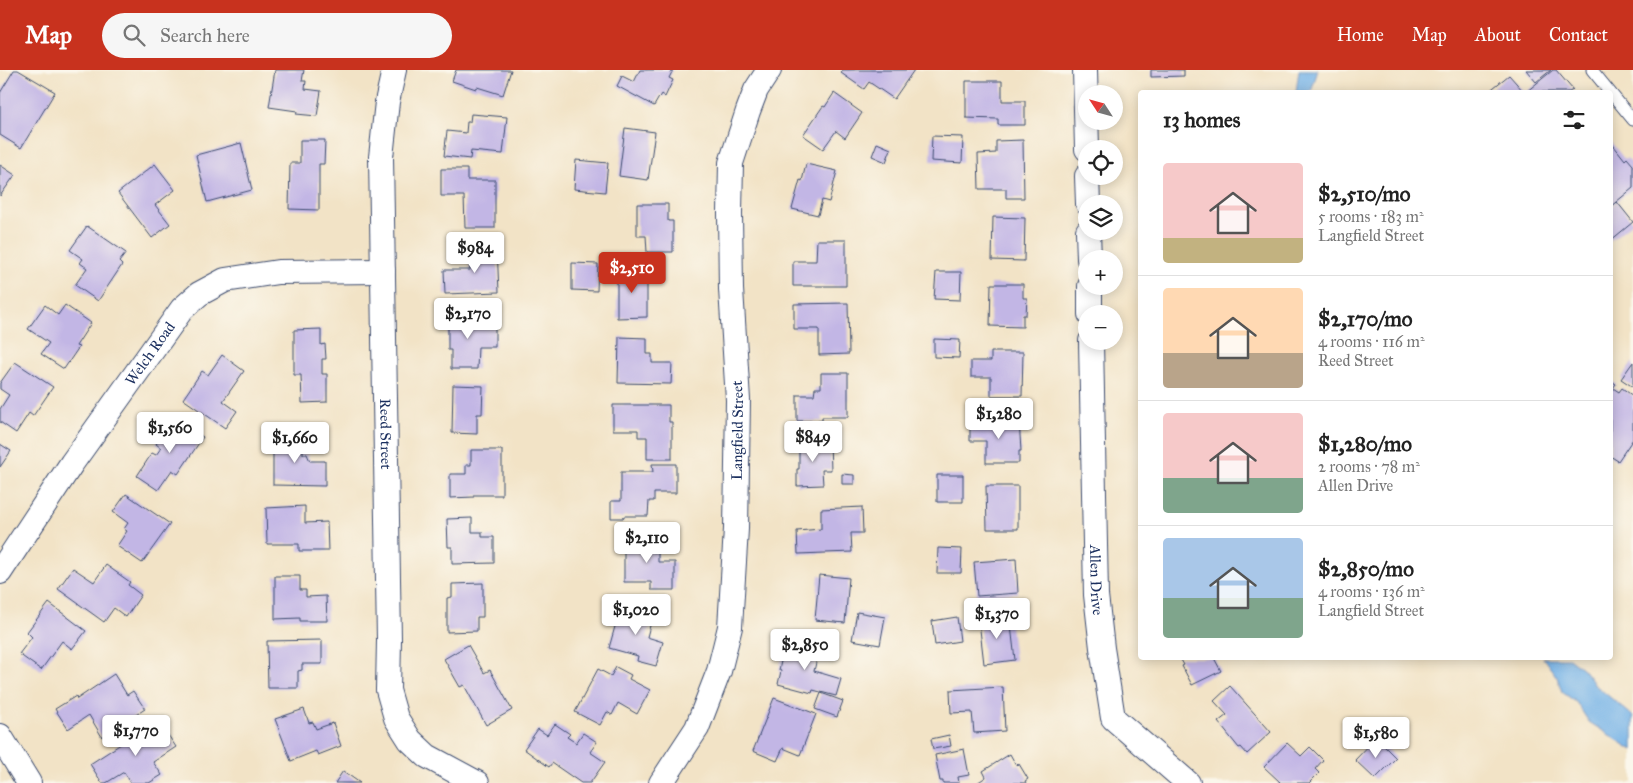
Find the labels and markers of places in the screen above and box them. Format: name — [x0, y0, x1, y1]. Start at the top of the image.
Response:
pin: $984 — [445, 232, 505, 274]
pin: $2,510 — [591, 252, 673, 294]
pin: $2,170 — [427, 298, 509, 340]
pin: $1,280 — [958, 398, 1040, 440]
pin: $1,560 — [129, 412, 211, 454]
pin: $849 — [783, 420, 843, 463]
pin: $1,660 — [254, 422, 336, 464]
pin: $2,110 — [606, 522, 688, 564]
pin: $1,020 — [595, 594, 677, 636]
pin: $1,370 — [956, 598, 1038, 640]
pin: $2,850 — [764, 628, 846, 671]
pin: $1,770 — [95, 714, 177, 757]
pin: $1,580 — [1335, 716, 1417, 759]

